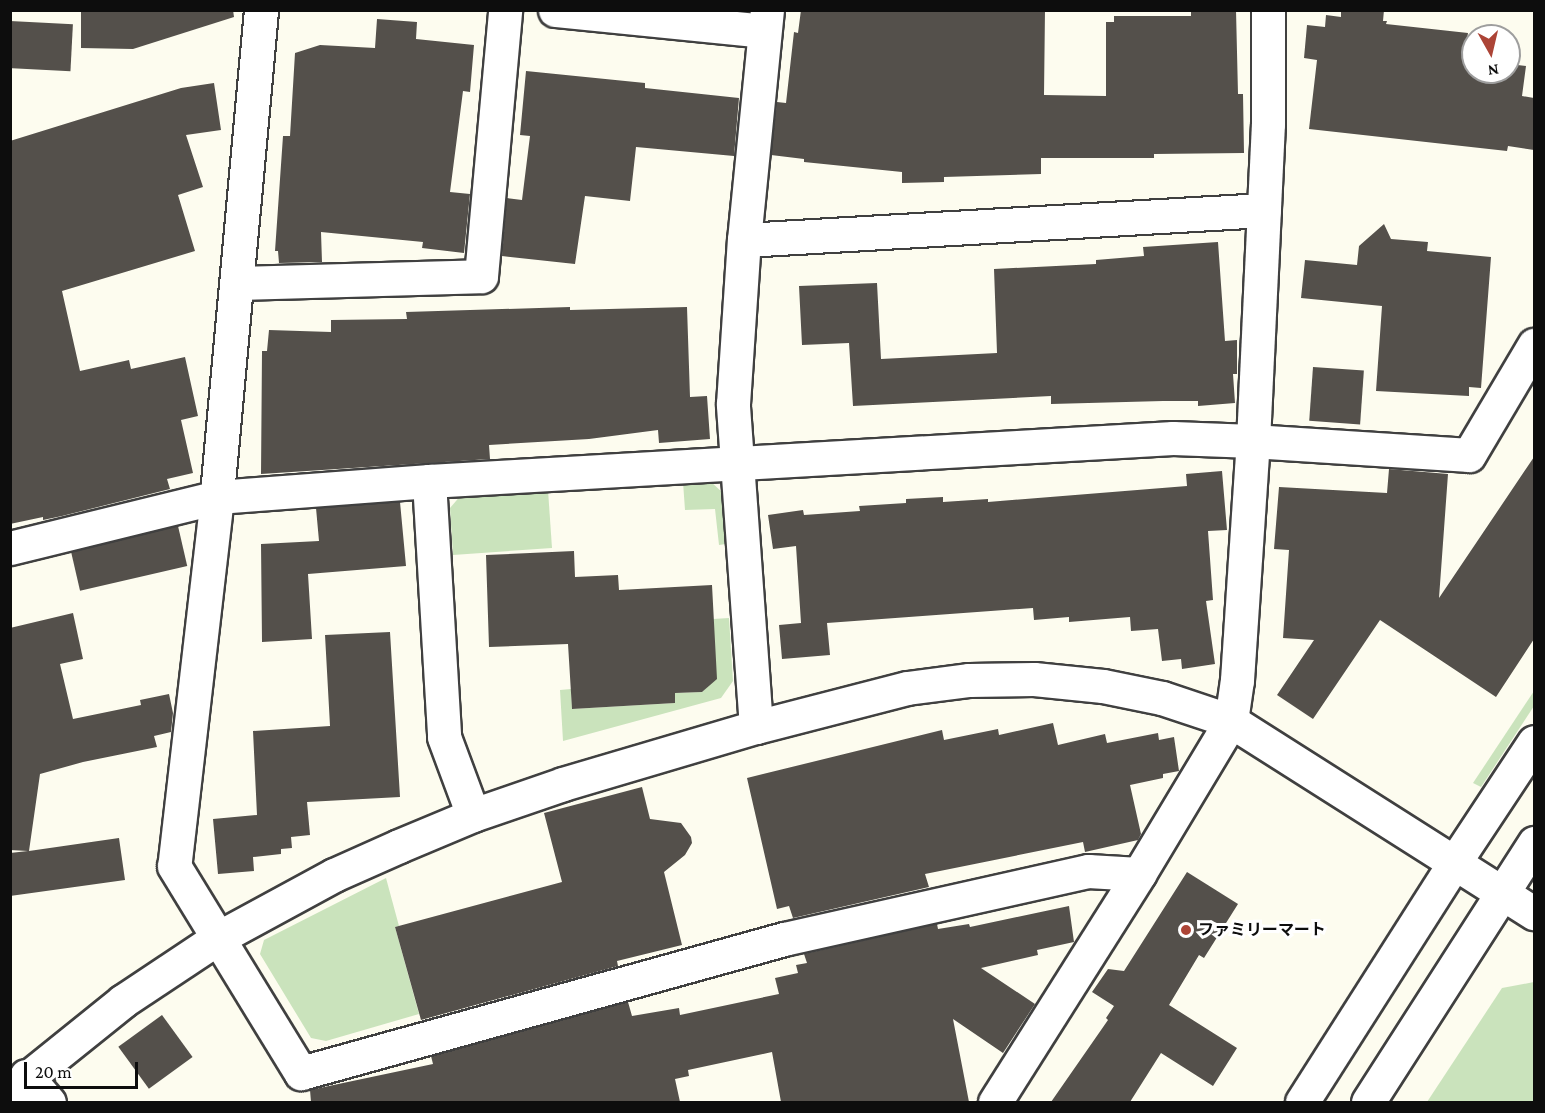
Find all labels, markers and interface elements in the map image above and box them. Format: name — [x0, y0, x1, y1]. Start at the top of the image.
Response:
north arrow — [1461, 24, 1521, 84]
text: N — [1487, 61, 1500, 80]
place label: ファミリーマート — [1198, 920, 1326, 940]
marker: ファミリーマート — [1179, 923, 1193, 937]
scale bar — [27, 1050, 141, 1088]
text: 20 m — [35, 1062, 72, 1082]

